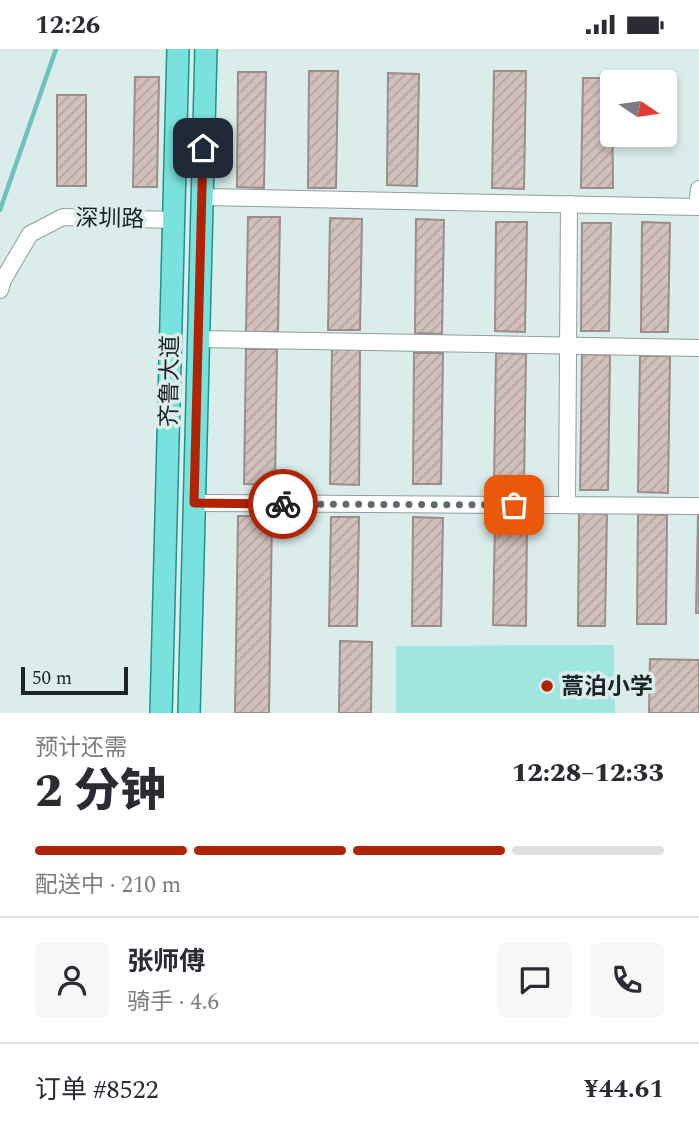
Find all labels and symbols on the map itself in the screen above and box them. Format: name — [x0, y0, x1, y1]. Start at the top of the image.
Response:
north arrow — [600, 70, 677, 147]
pin — [173, 118, 233, 178]
street label: 深圳路 — [75, 201, 145, 238]
street label: 齐鲁大道 — [152, 335, 189, 427]
courier — [248, 469, 318, 539]
pin — [484, 475, 544, 535]
scale bar — [21, 664, 128, 696]
place label: 蒿泊小学 — [561, 670, 653, 705]
marker: 蒿泊小学 — [539, 678, 555, 694]

